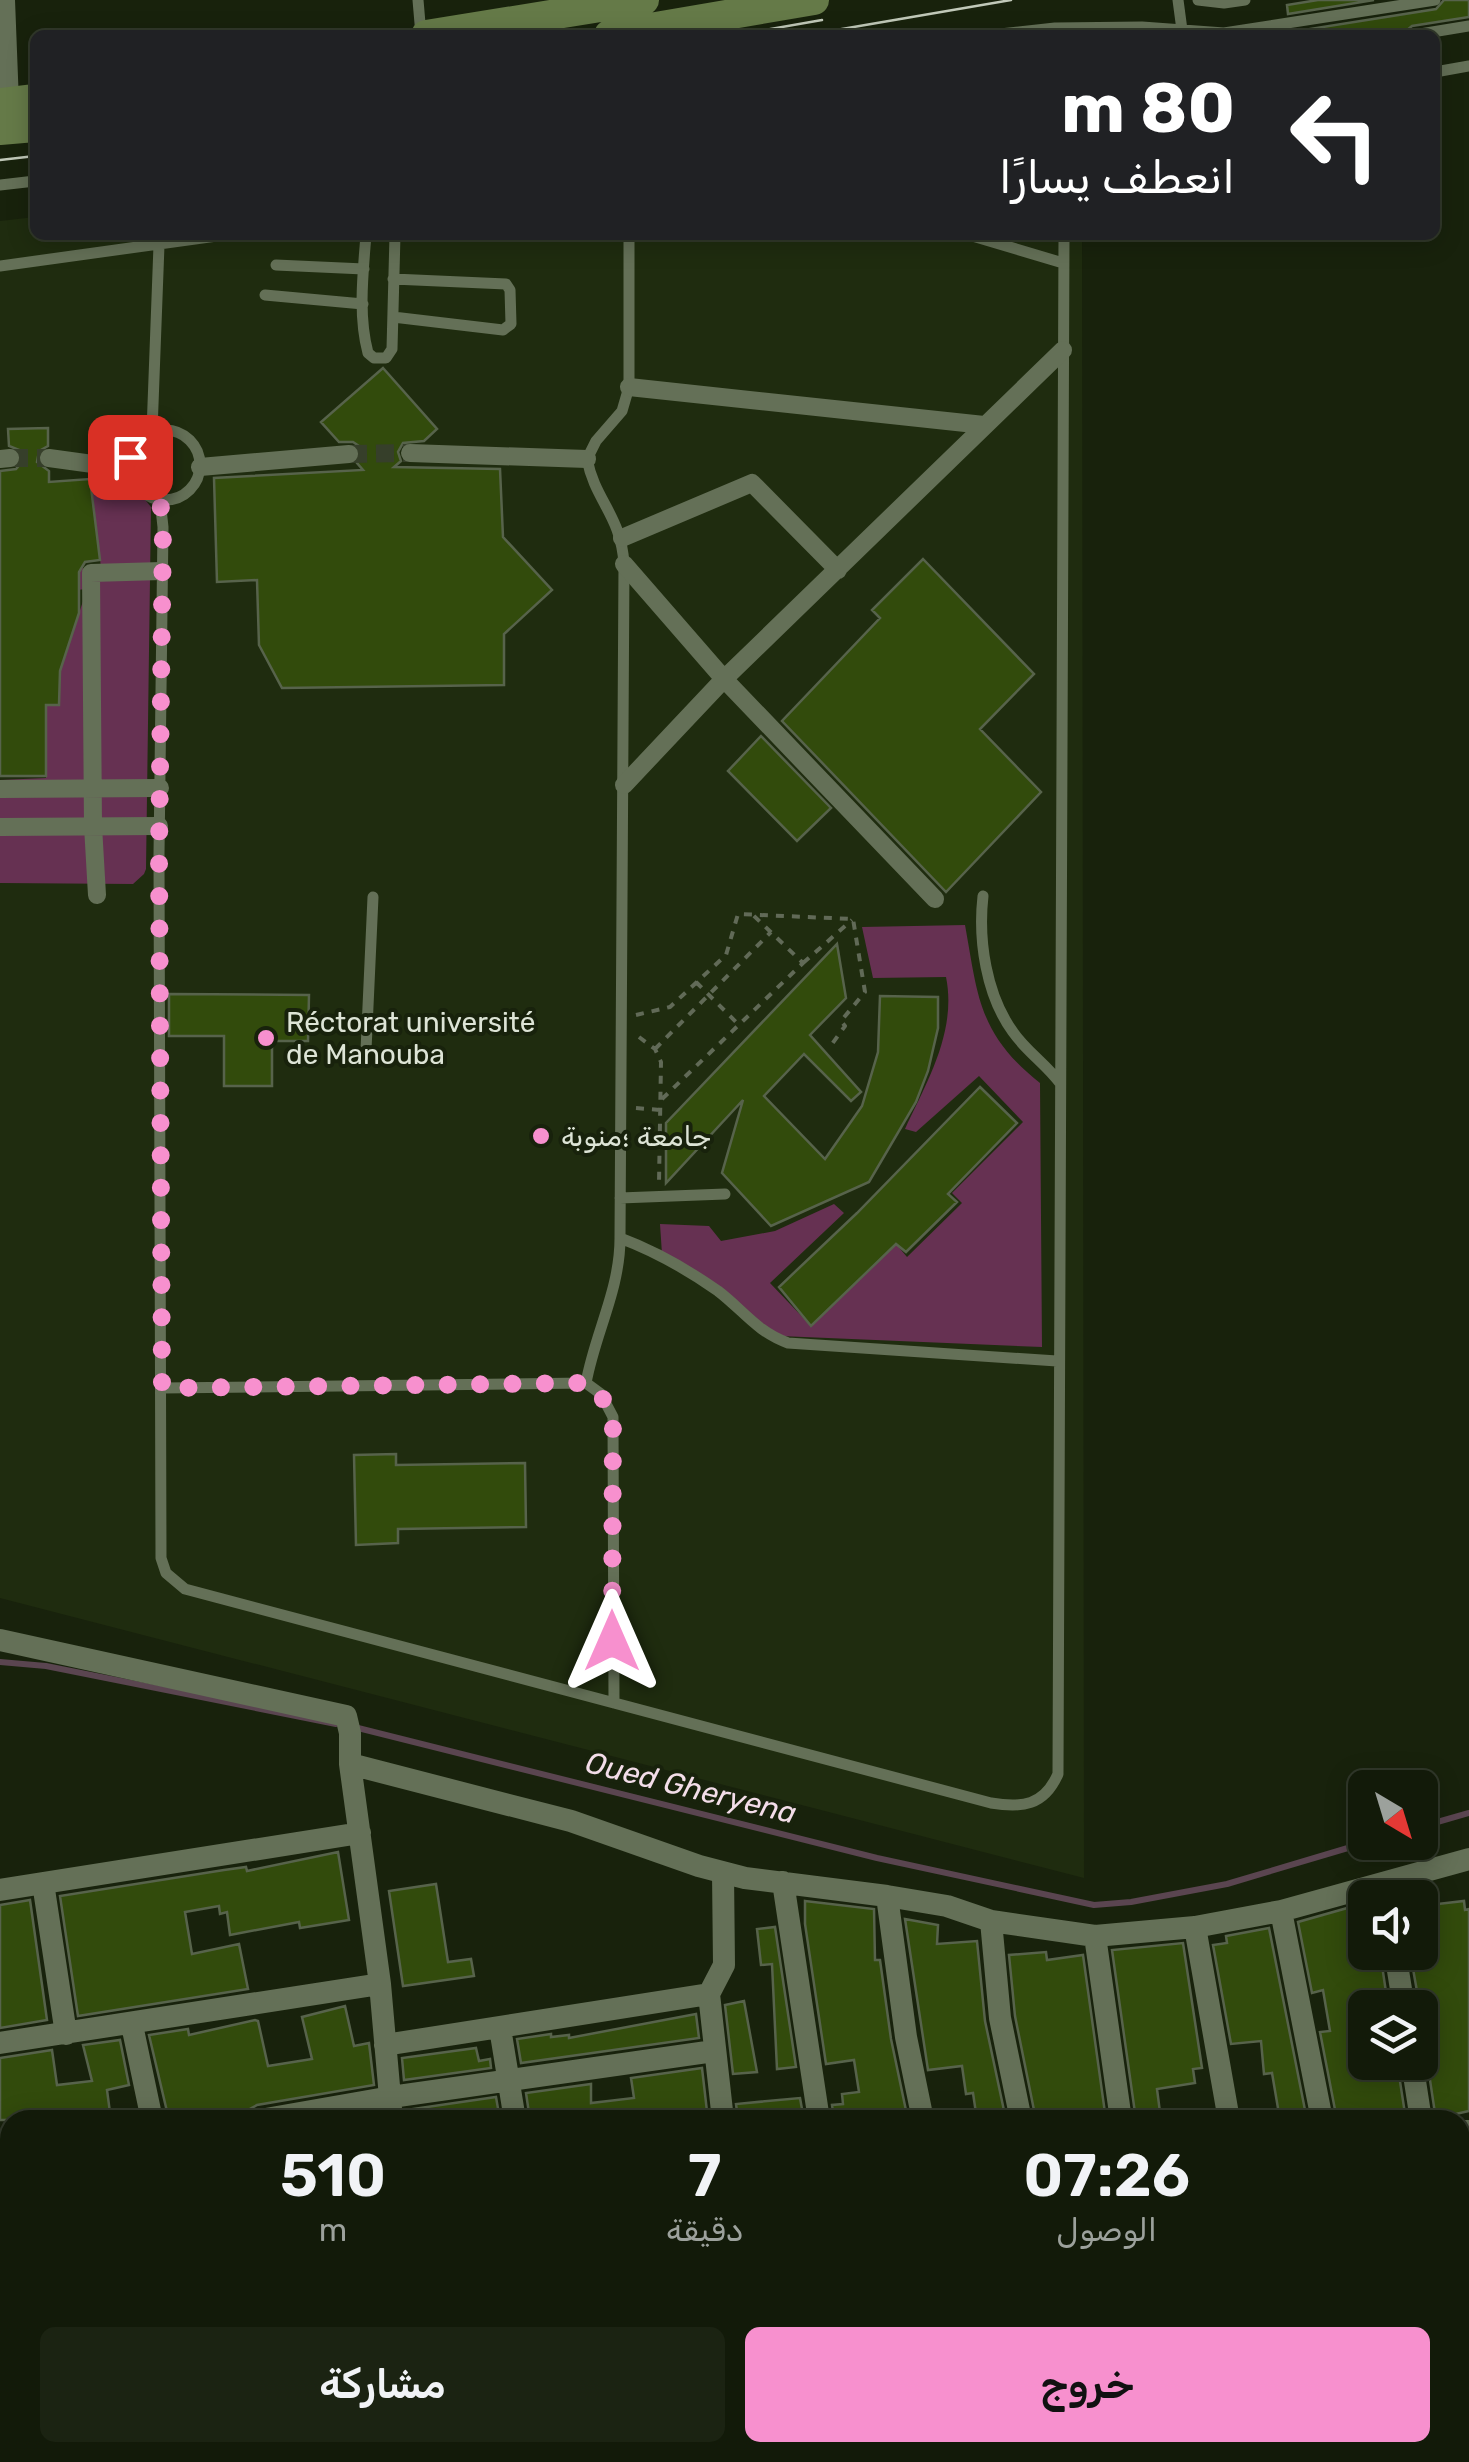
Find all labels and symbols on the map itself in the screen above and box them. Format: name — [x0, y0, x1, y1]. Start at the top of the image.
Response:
pin — [88, 415, 173, 500]
place label: Réctorat université de Manouba — [286, 1006, 535, 1071]
marker: Réctorat université de Manouba — [255, 1027, 277, 1049]
place label: جامعة ؛منوبة — [561, 1120, 711, 1153]
marker: جامعة ؛منوبة — [530, 1125, 552, 1147]
position arrow — [560, 1589, 664, 1693]
water label: Oued Gheryena — [582, 1744, 800, 1832]
north arrow — [1348, 1770, 1438, 1860]

